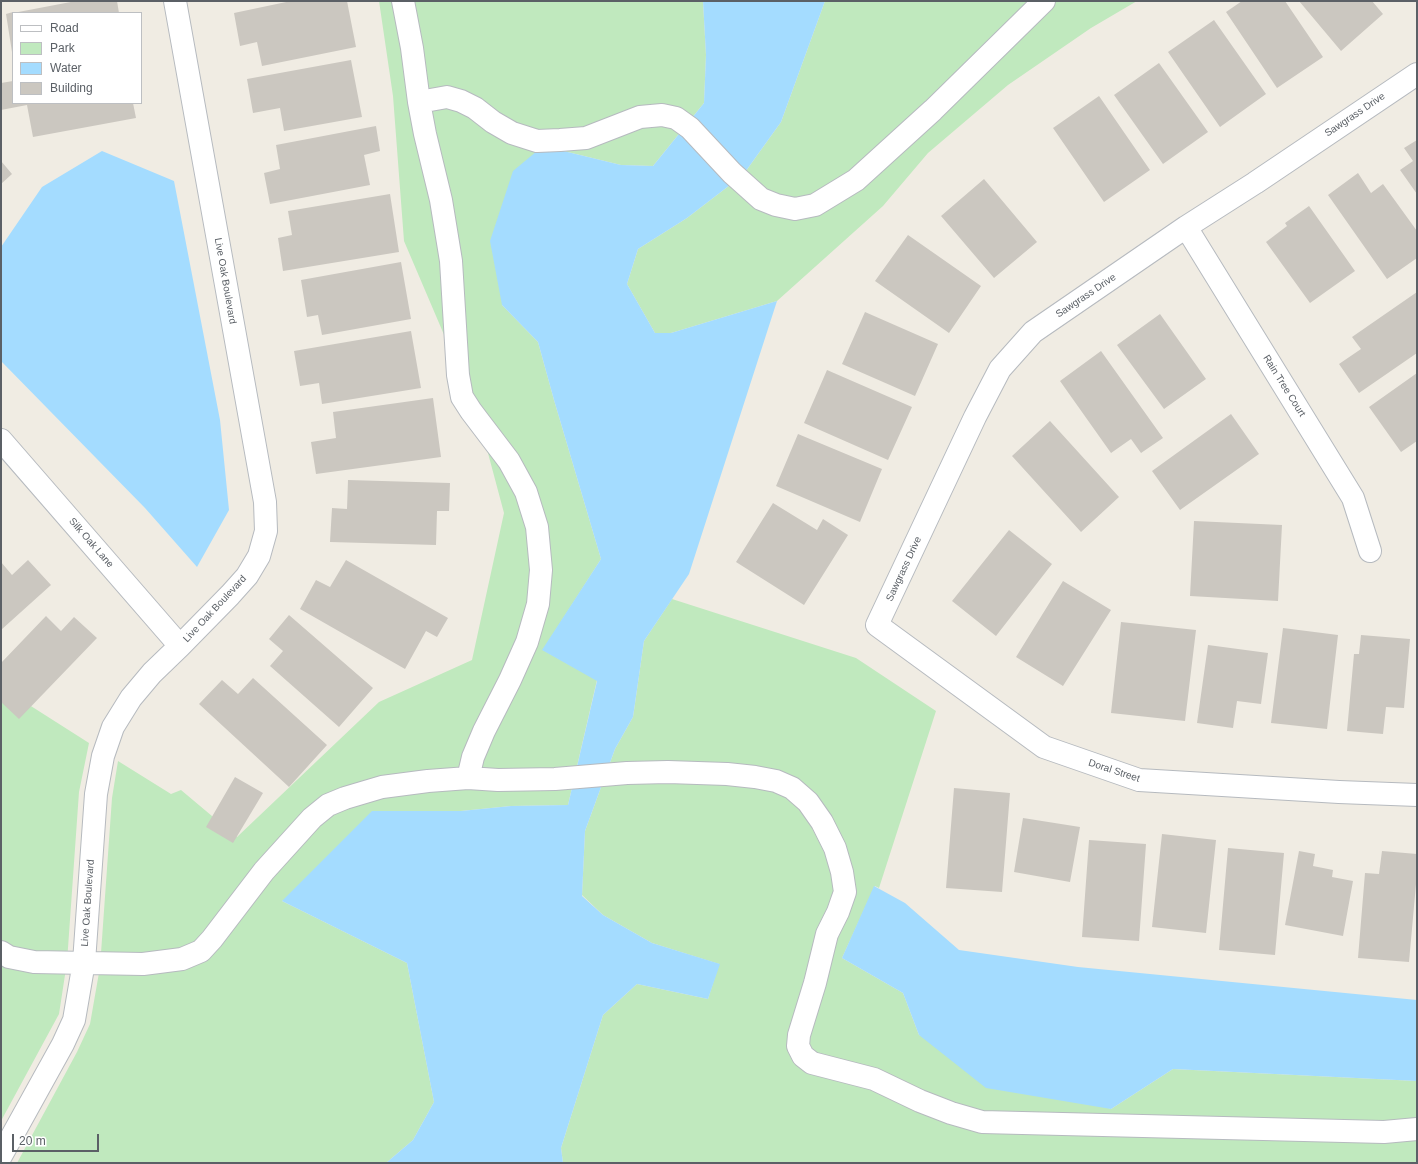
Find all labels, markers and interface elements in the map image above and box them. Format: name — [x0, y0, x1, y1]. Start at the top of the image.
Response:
legend — [12, 12, 142, 104]
text: Road — [50, 21, 79, 35]
text: Park — [50, 41, 75, 55]
text: Water — [50, 61, 82, 75]
text: Building — [50, 81, 93, 95]
street label: Sawgrass Drive — [1323, 90, 1387, 140]
street label: Live Oak Boulevard — [212, 237, 238, 325]
street label: Sawgrass Drive — [1054, 271, 1118, 321]
street label: Rain Tree Court — [1260, 353, 1308, 419]
street label: Silk Oak Lane — [66, 516, 116, 570]
street label: Sawgrass Drive — [884, 535, 924, 603]
street label: Live Oak Boulevard — [181, 573, 249, 645]
street label: Doral Street — [1087, 757, 1141, 785]
street label: Live Oak Boulevard — [79, 859, 97, 947]
scale bar — [14, 1126, 101, 1152]
text: 20 m — [19, 1134, 46, 1148]

